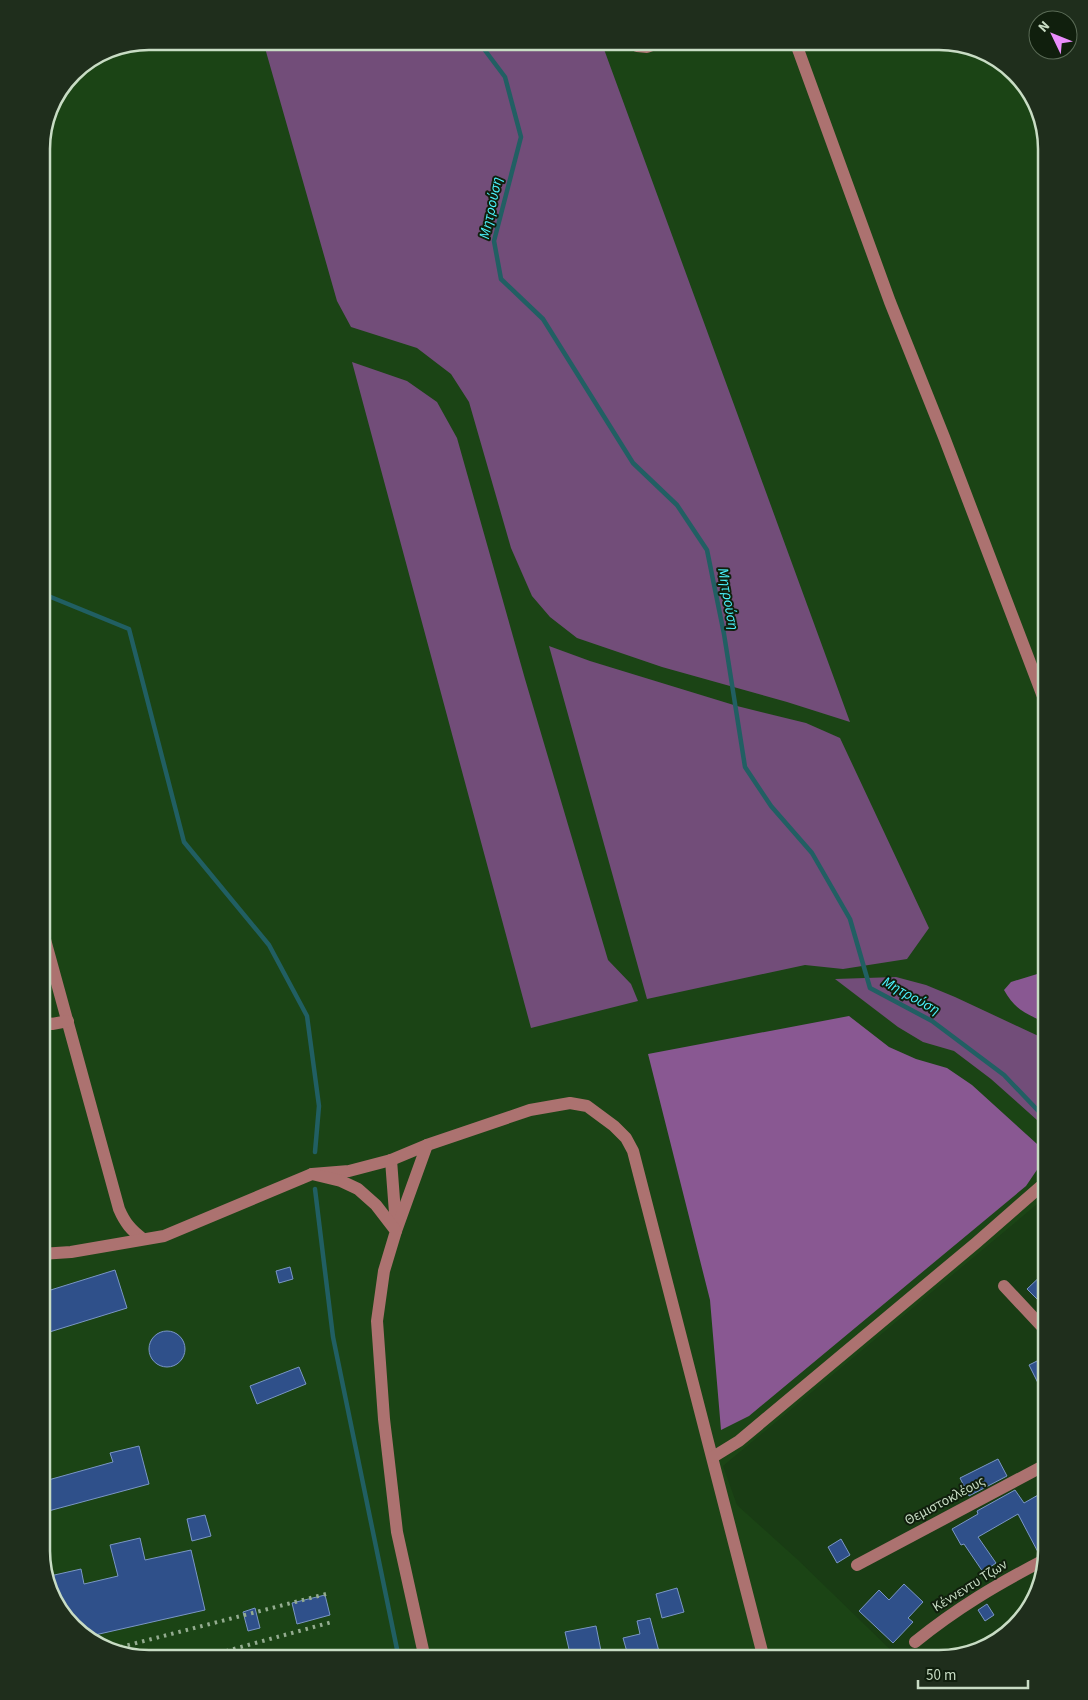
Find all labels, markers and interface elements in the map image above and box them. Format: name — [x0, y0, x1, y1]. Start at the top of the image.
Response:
north arrow — [1028, 10, 1078, 60]
text: N — [1034, 17, 1055, 37]
water label: Μητρούση — [474, 175, 508, 241]
water label: Μητρούση — [712, 566, 744, 632]
water label: Μητρούση — [878, 972, 944, 1021]
street label: Θεμιστοκλέους — [901, 1471, 989, 1531]
street label: Κέννεντυ Τζων — [929, 1555, 1012, 1617]
scale bar — [918, 1658, 1028, 1690]
text: 50 m — [926, 1665, 956, 1686]

